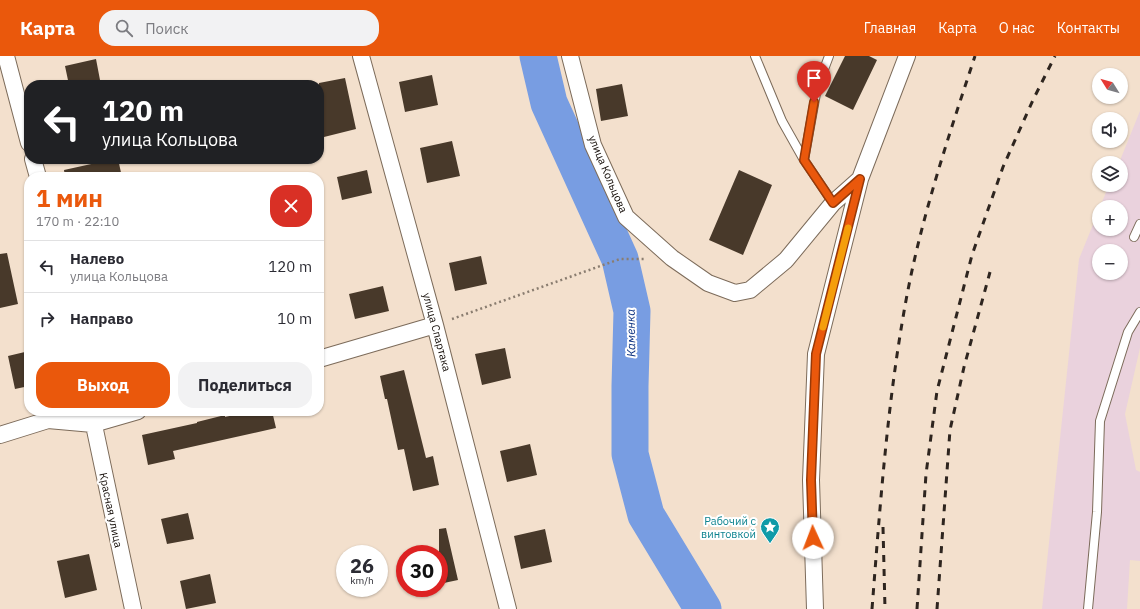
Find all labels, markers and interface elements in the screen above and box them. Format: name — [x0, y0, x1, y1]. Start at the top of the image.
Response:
search box — [99, 10, 379, 46]
text: Карта — [20, 16, 75, 40]
icon: search — [113, 17, 135, 39]
text: Поиск — [145, 19, 189, 38]
text: Главная — [864, 19, 916, 37]
text: Карта — [938, 19, 977, 37]
text: О нас — [999, 19, 1035, 37]
text: Контакты — [1057, 19, 1120, 37]
pin — [797, 61, 831, 102]
icon: arrive — [803, 67, 825, 89]
north arrow — [1092, 68, 1128, 104]
map controls — [1092, 68, 1128, 280]
text: 120 m — [102, 92, 184, 129]
icon: left — [36, 96, 88, 148]
button: sound — [1092, 112, 1128, 148]
text: улица Кольцова — [102, 128, 238, 151]
street label: улица Кольцова — [585, 133, 631, 215]
button: layers — [1092, 156, 1128, 192]
text: 1 мин — [36, 182, 103, 214]
button: close — [270, 185, 312, 227]
button: + — [1092, 200, 1128, 236]
text: 170 m · 22:10 — [36, 213, 119, 230]
button: − — [1092, 244, 1128, 280]
text: Налево — [70, 249, 124, 268]
icon: left — [36, 256, 58, 278]
text: 120 m — [268, 257, 312, 276]
text: улица Кольцова — [70, 268, 168, 285]
street label: улица Спартака — [420, 291, 454, 373]
icon: right — [36, 308, 58, 330]
text: Направо — [70, 309, 133, 328]
text: 10 m — [277, 309, 312, 328]
water label: Каменка — [623, 309, 638, 357]
button: Выход — [36, 362, 170, 408]
button: Поделиться — [178, 362, 312, 408]
street label: Красная улица — [96, 471, 126, 549]
place label: Рабочий с винтовкой — [701, 514, 756, 541]
place icon: Рабочий с винтовкой — [759, 516, 781, 544]
position arrow — [792, 517, 834, 559]
speed limit sign: 30 — [396, 545, 448, 597]
text: 26 — [350, 552, 374, 579]
text: km/h — [350, 574, 374, 587]

